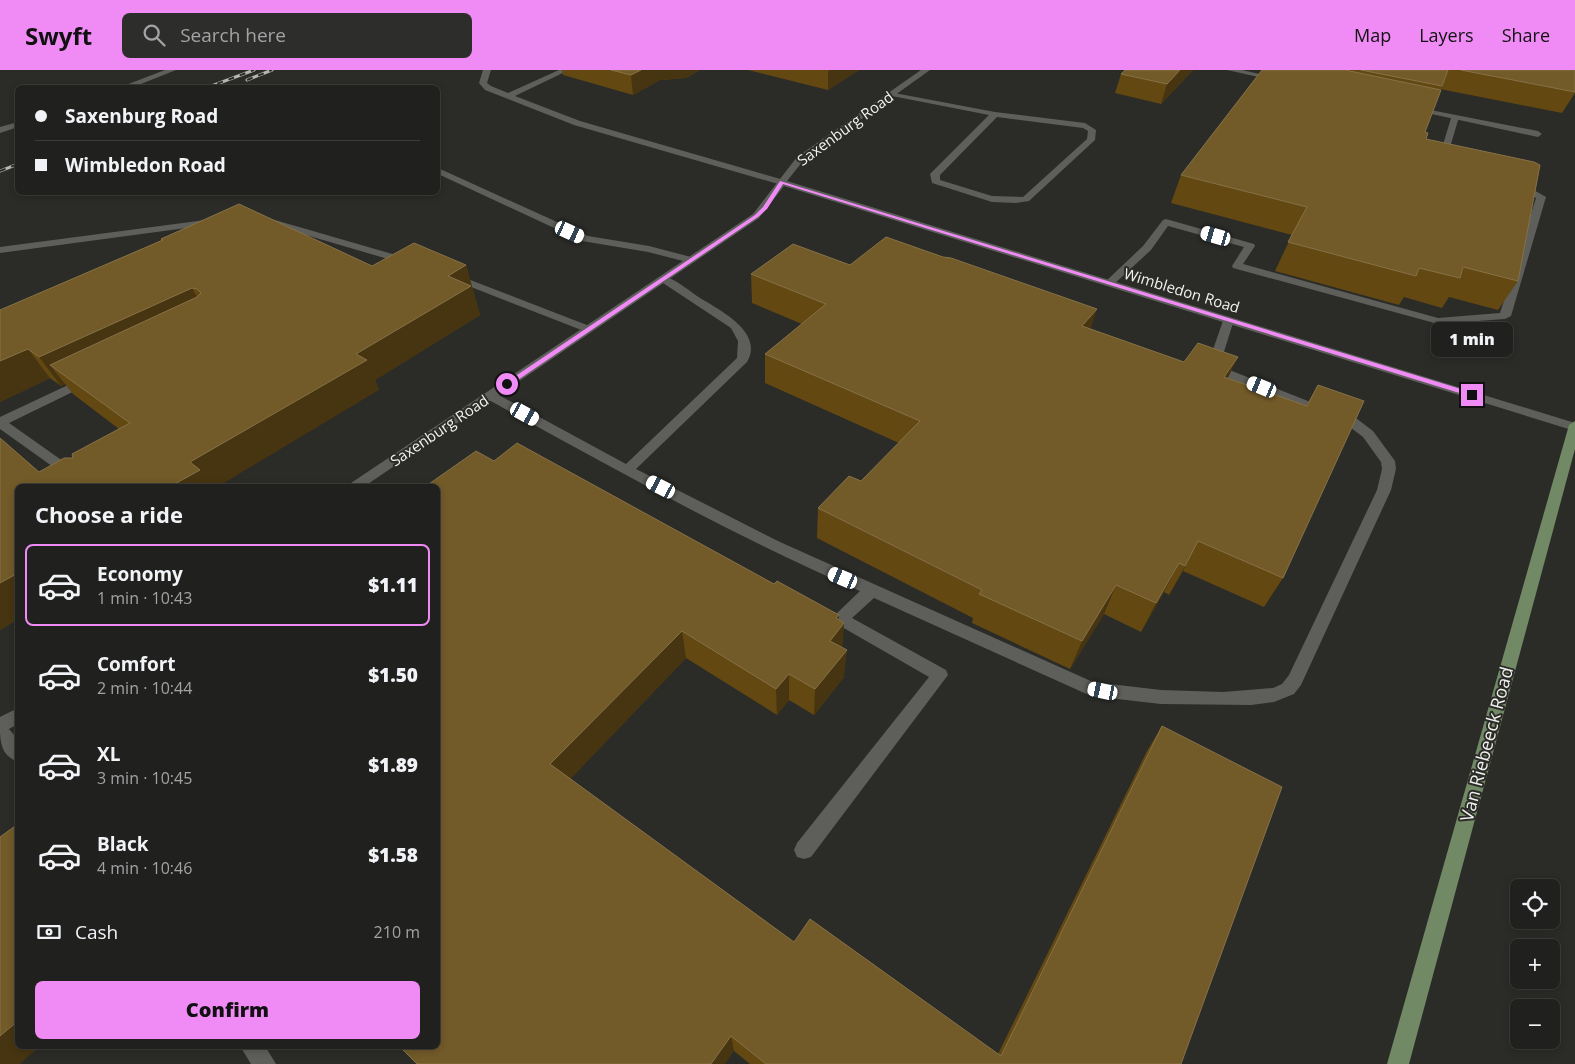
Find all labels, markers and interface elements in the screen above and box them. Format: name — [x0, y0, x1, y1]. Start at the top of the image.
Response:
search box — [122, 13, 472, 58]
text: Swyft — [25, 19, 92, 52]
icon: search — [140, 21, 168, 49]
text: Search here — [180, 22, 286, 48]
text: Map — [1354, 23, 1391, 47]
text: Layers — [1419, 23, 1474, 47]
text: Share — [1502, 23, 1550, 47]
street label: Saxenburg Road — [793, 86, 897, 170]
text: Saxenburg Road — [65, 103, 218, 129]
text: Wimbledon Road — [65, 152, 226, 178]
car — [553, 219, 586, 245]
car — [1199, 225, 1232, 247]
street label: Wimbledon Road — [1122, 263, 1242, 317]
callout: 1 min — [1431, 322, 1513, 358]
text: 1 min — [1449, 328, 1495, 350]
route start — [496, 373, 518, 395]
car — [1245, 374, 1278, 400]
route end — [1461, 384, 1483, 406]
street label: Saxenburg Road — [386, 390, 492, 470]
car — [508, 400, 541, 428]
car — [644, 474, 677, 500]
text: Choose a ride — [35, 499, 183, 529]
text: Economy — [97, 561, 183, 587]
icon: car — [37, 563, 82, 608]
car — [826, 565, 859, 591]
text: $1.11 — [368, 572, 418, 598]
text: 1 min · 10:43 — [97, 587, 192, 609]
text: Comfort — [97, 651, 176, 677]
icon: car — [37, 653, 82, 698]
text: $1.50 — [368, 662, 418, 688]
street label: Van Riebeeck Road — [1454, 664, 1518, 824]
text: 2 min · 10:44 — [97, 677, 192, 699]
car — [1086, 681, 1119, 701]
text: XL — [97, 741, 120, 767]
icon: car — [37, 743, 82, 788]
text: $1.89 — [368, 752, 418, 778]
text: 3 min · 10:45 — [97, 767, 192, 789]
text: Black — [97, 831, 149, 857]
icon: car — [37, 833, 82, 878]
text: $1.58 — [368, 842, 418, 868]
text: 4 min · 10:46 — [97, 857, 192, 879]
map controls — [1510, 879, 1560, 1049]
button: locate — [1510, 879, 1560, 929]
icon: cash — [35, 918, 63, 946]
text: Cash — [75, 919, 118, 945]
text: 210 m — [374, 921, 420, 943]
button: + — [1510, 939, 1560, 989]
button: Confirm — [35, 981, 420, 1039]
button: − — [1510, 999, 1560, 1049]

